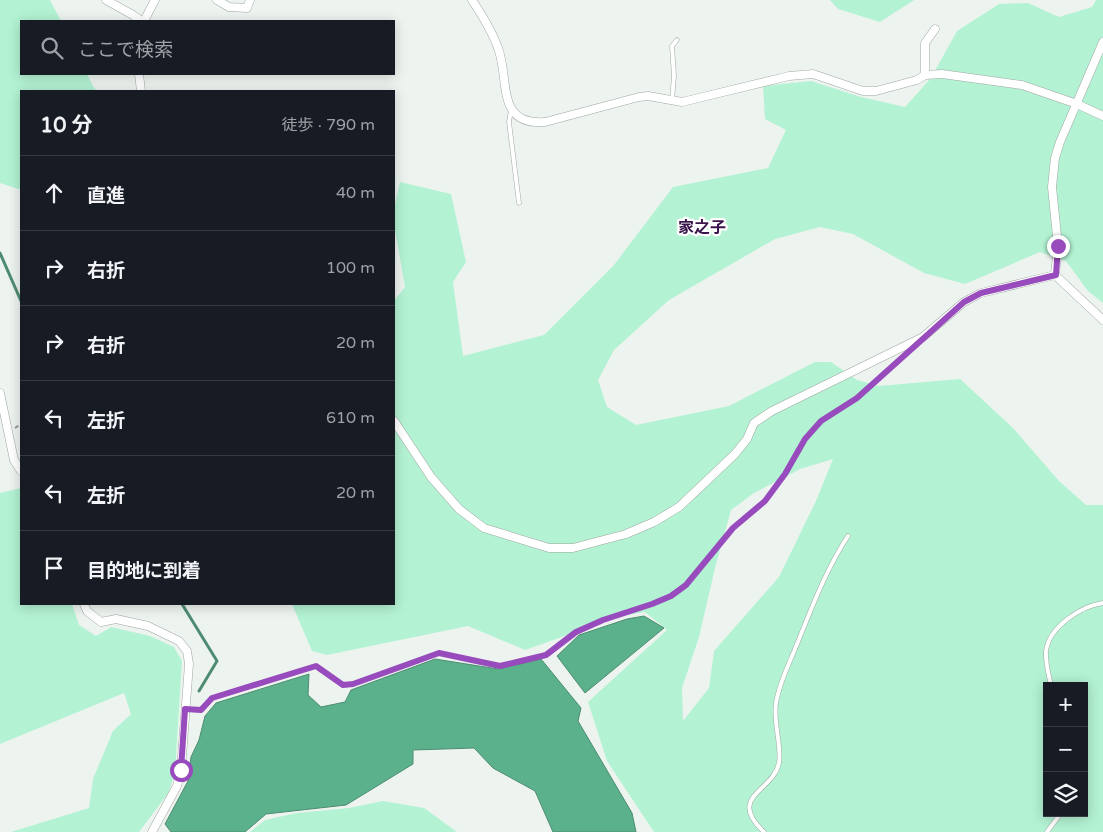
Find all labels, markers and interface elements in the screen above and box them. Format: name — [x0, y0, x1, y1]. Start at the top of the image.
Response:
search box — [20, 20, 395, 75]
icon: search — [38, 34, 66, 62]
text: ここで検索 — [78, 39, 173, 61]
text: 10 分 — [40, 113, 93, 138]
text: 徒歩 · 790 m — [282, 115, 375, 135]
icon: ahead — [40, 179, 68, 207]
text: 40 m — [336, 183, 375, 203]
text: 直進 — [87, 185, 125, 207]
district label: 家之子 — [678, 218, 726, 238]
route end — [1047, 235, 1070, 258]
icon: right — [40, 254, 68, 282]
text: 100 m — [326, 258, 375, 278]
text: 右折 — [87, 260, 125, 282]
icon: right — [40, 329, 68, 357]
text: 20 m — [336, 333, 375, 353]
text: 右折 — [87, 335, 125, 357]
icon: left — [40, 404, 68, 432]
text: 610 m — [326, 408, 375, 428]
text: 左折 — [87, 410, 125, 432]
icon: left — [40, 479, 68, 507]
text: 20 m — [336, 483, 375, 503]
text: 左折 — [87, 485, 125, 507]
icon: arrive — [40, 554, 68, 582]
text: 目的地に到着 — [87, 560, 201, 582]
map controls — [1043, 682, 1088, 817]
button: + — [1043, 682, 1088, 727]
button: − — [1043, 727, 1088, 772]
route start — [170, 759, 193, 782]
button: layers — [1043, 772, 1088, 817]

